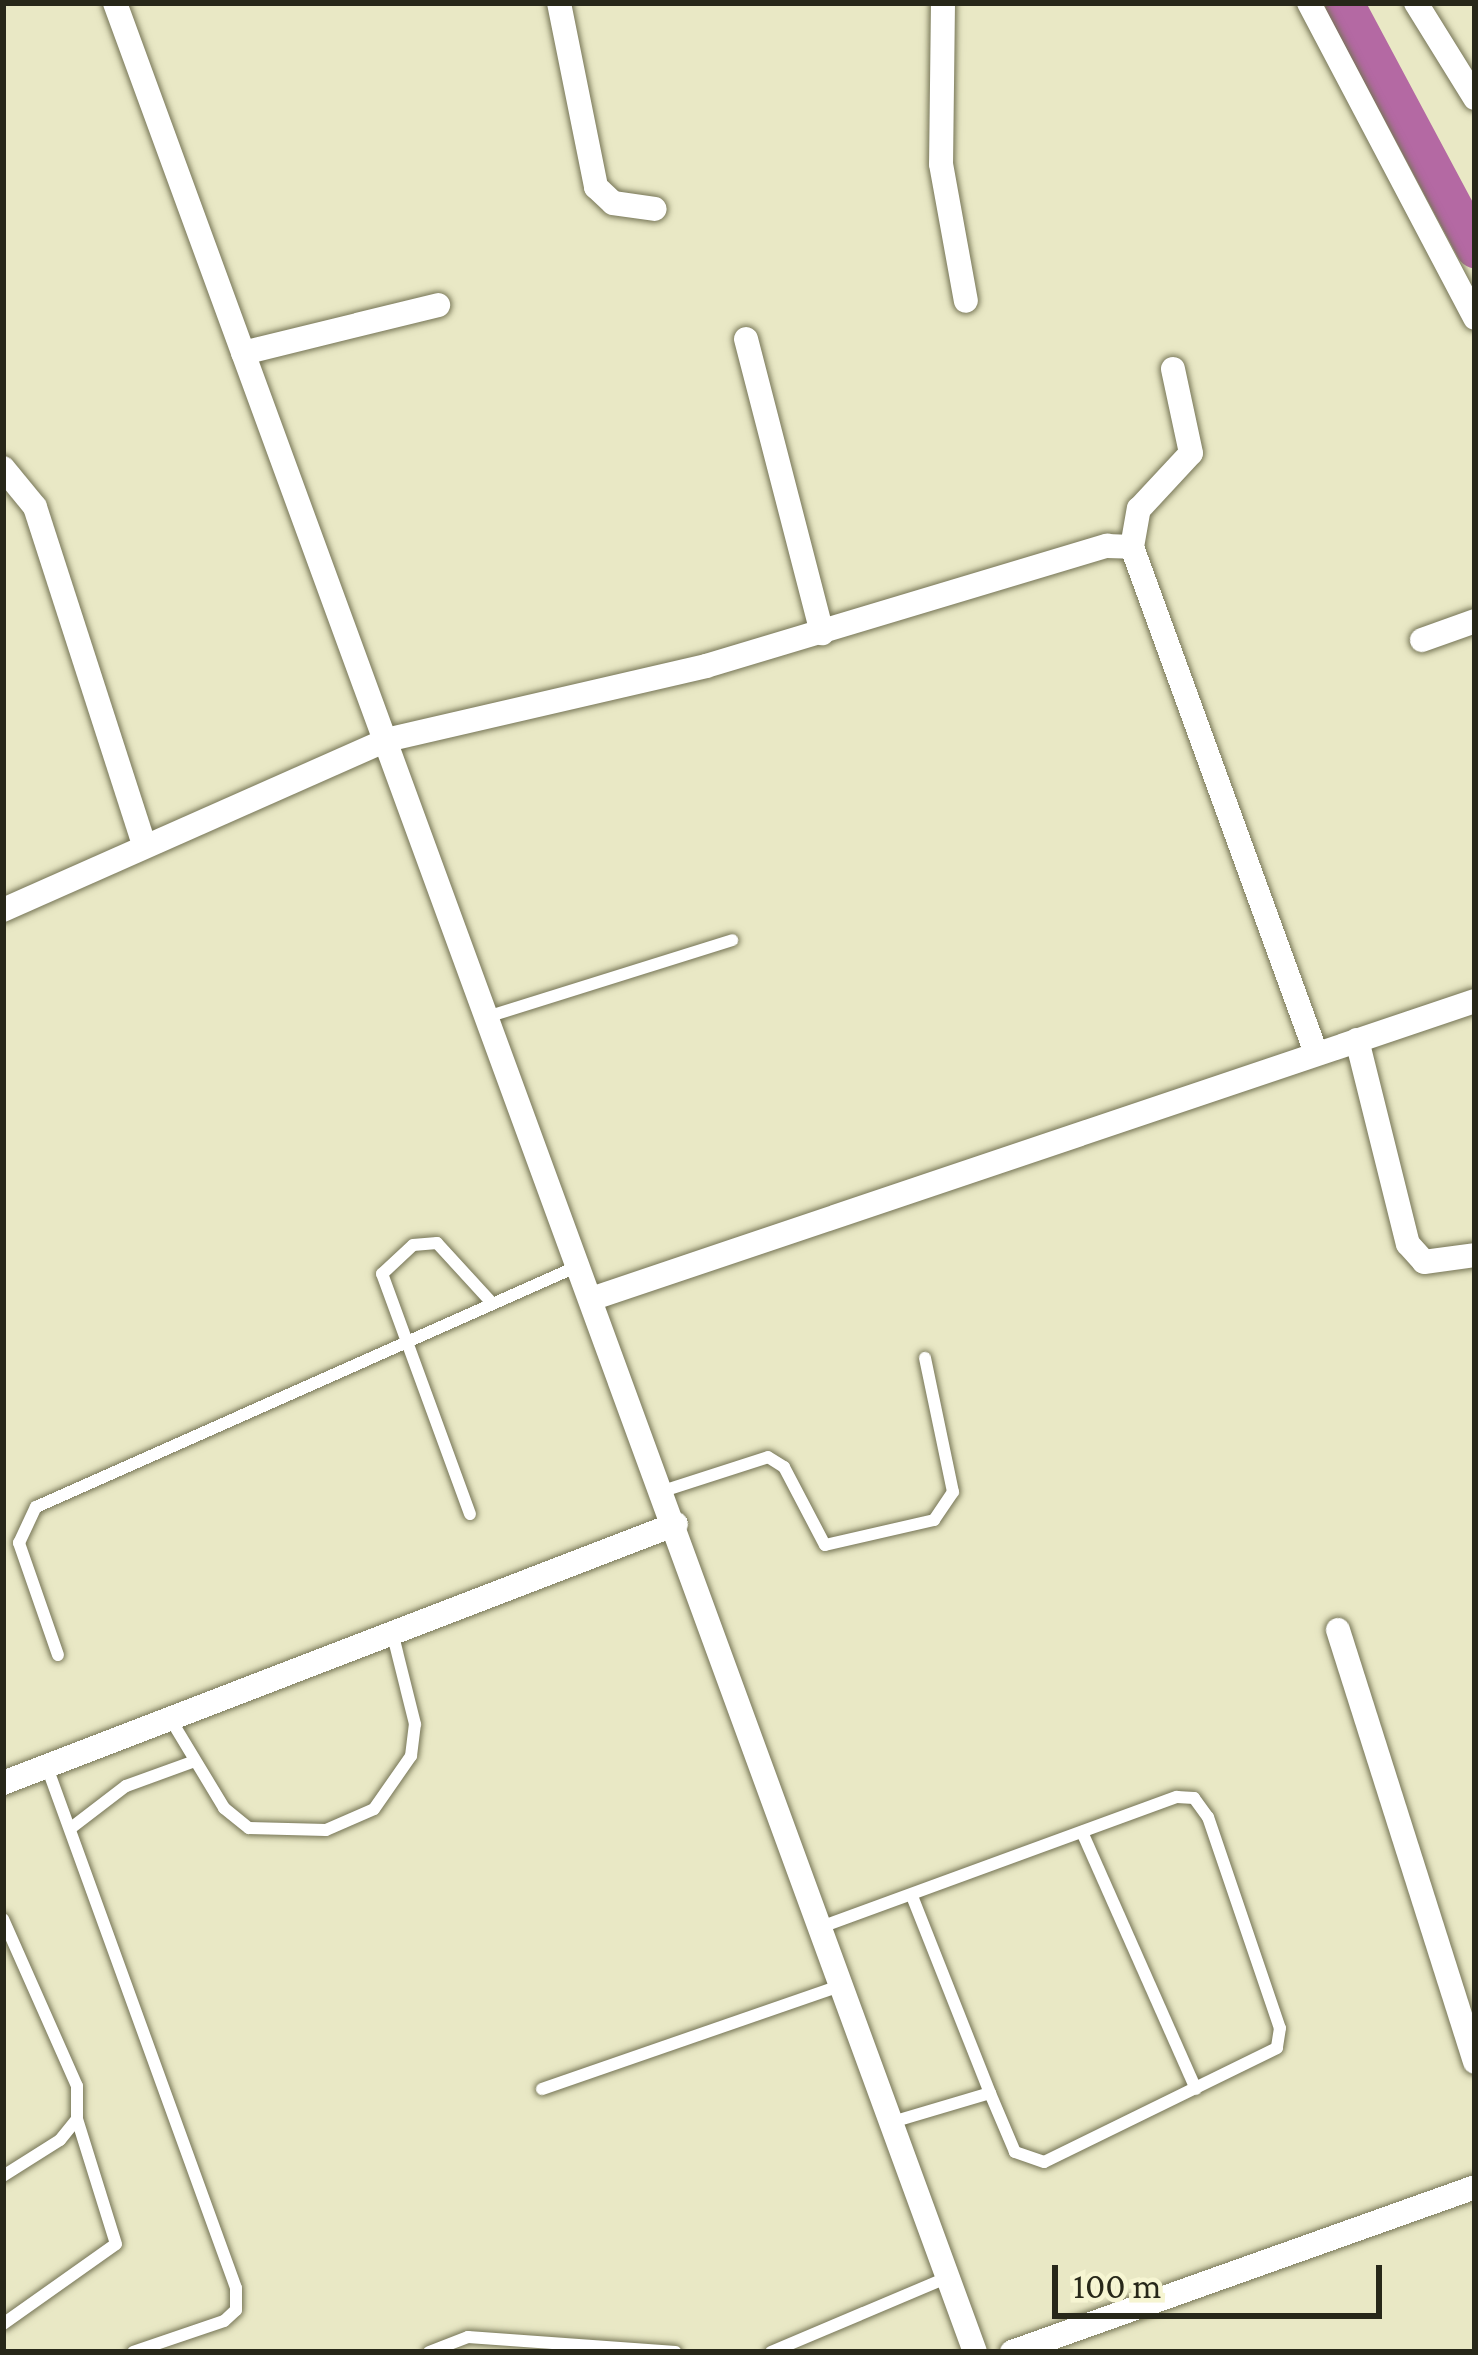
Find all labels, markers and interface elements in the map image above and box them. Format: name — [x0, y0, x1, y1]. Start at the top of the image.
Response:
scale bar — [1058, 2241, 1388, 2315]
text: 100 m — [1073, 2266, 1161, 2306]

